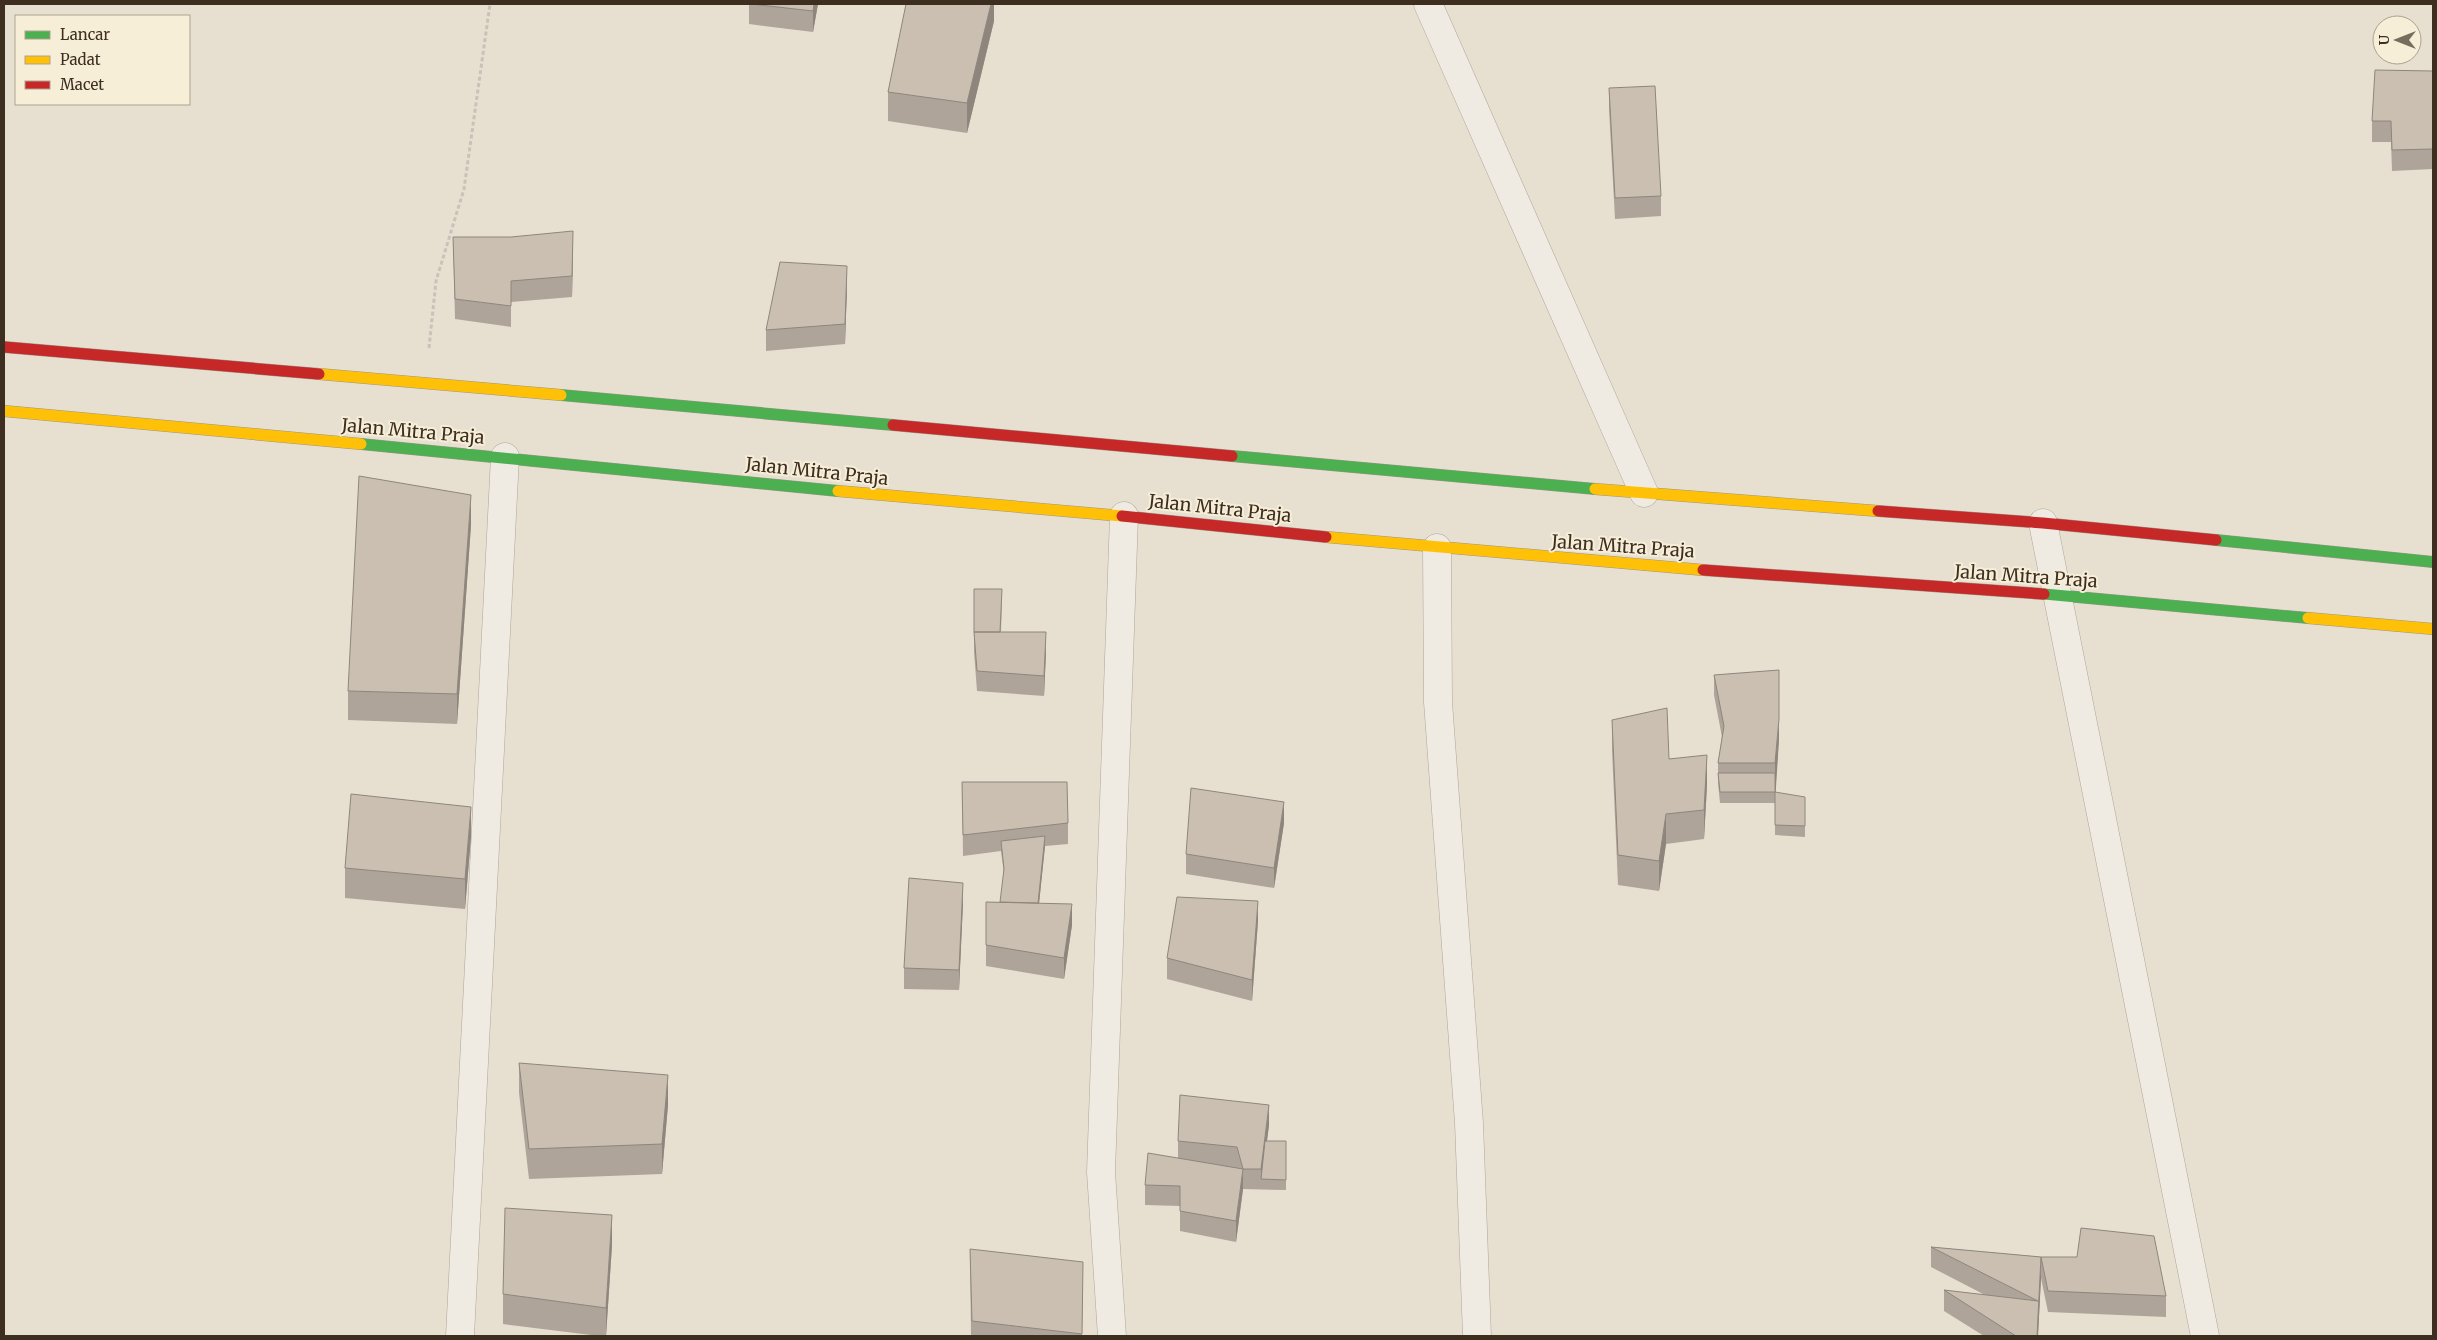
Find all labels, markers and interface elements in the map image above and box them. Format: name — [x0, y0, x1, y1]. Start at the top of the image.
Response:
legend — [15, 15, 190, 105]
north arrow — [2372, 15, 2422, 65]
text: Lancar — [60, 25, 110, 44]
text: U — [2375, 34, 2393, 45]
text: Padat — [60, 50, 101, 69]
text: Macet — [60, 75, 104, 94]
street label: Jalan Mitra Praja — [339, 413, 486, 449]
street label: Jalan Mitra Praja — [743, 452, 890, 490]
street label: Jalan Mitra Praja — [1146, 489, 1293, 527]
street label: Jalan Mitra Praja — [1550, 529, 1696, 563]
street label: Jalan Mitra Praja — [1953, 559, 2099, 593]

